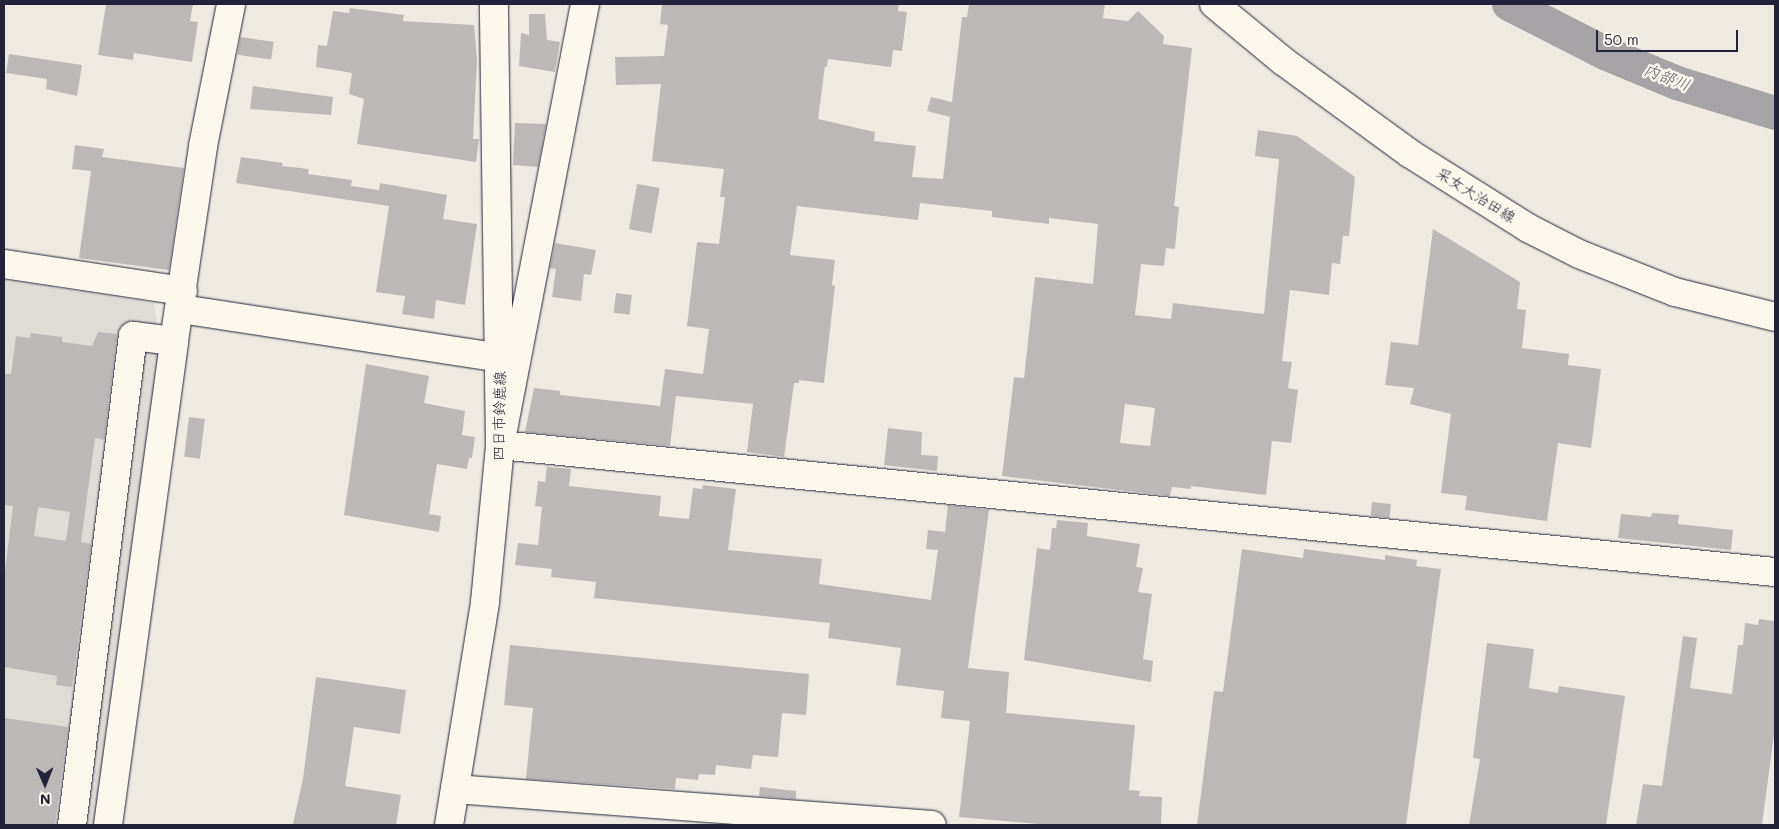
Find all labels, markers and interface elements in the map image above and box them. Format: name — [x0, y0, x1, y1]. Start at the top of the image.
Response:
scale bar — [1599, 20, 1742, 52]
text: 50 m — [1604, 29, 1639, 49]
water label: 内部川 — [1641, 59, 1693, 95]
street label: 采女大治田線 — [1433, 164, 1519, 226]
street label: 四日市鈴鹿線 — [489, 371, 509, 461]
north arrow — [20, 759, 70, 809]
text: N — [40, 790, 51, 809]

